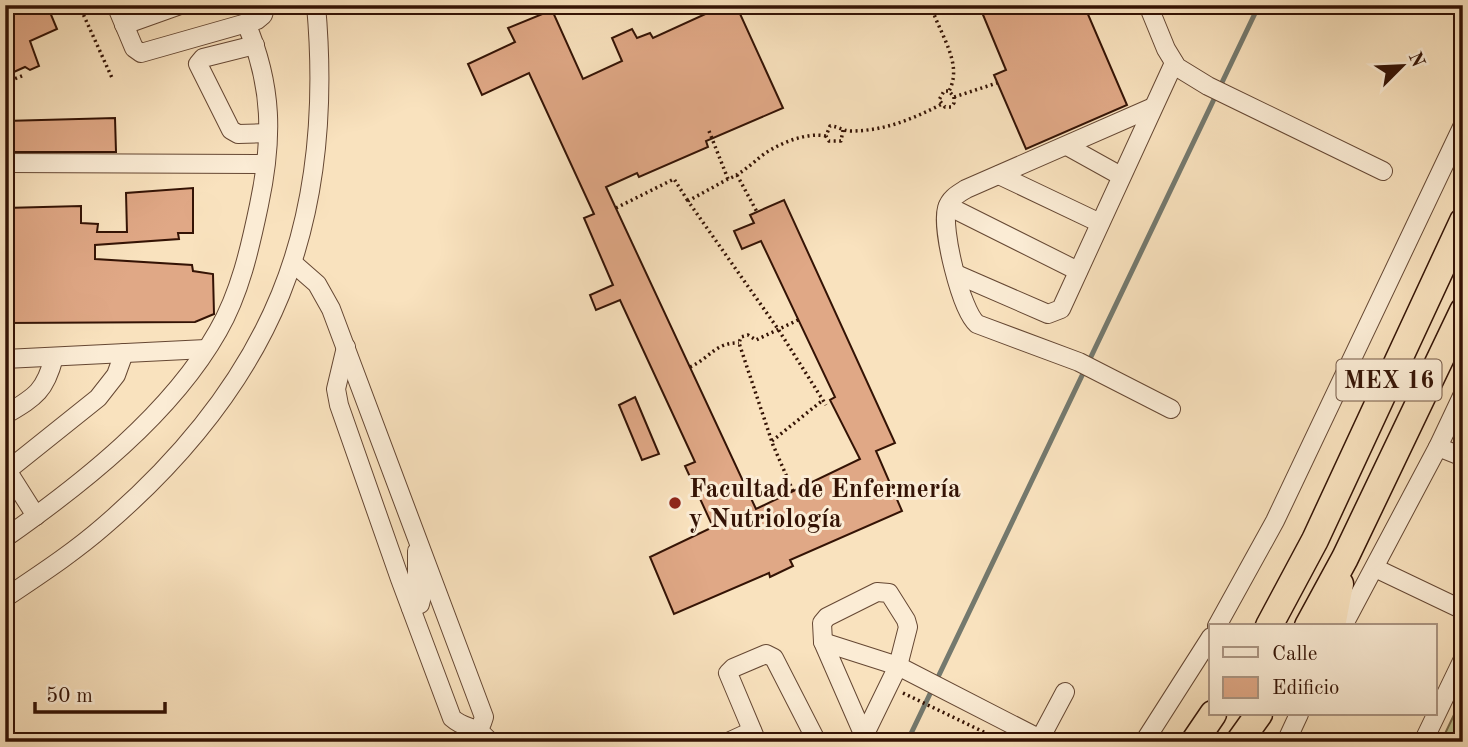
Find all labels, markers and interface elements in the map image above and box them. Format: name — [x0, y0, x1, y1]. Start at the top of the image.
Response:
north arrow — [1366, 32, 1436, 102]
text: N — [1404, 50, 1427, 71]
road number: MEX 16 — [1336, 360, 1442, 400]
place label: Facultad de Enfermería y Nutriología — [689, 477, 961, 533]
marker: Facultad de Enfermería y Nutriología — [667, 495, 683, 511]
legend — [1209, 624, 1436, 716]
text: Calle — [1272, 644, 1317, 665]
scale bar — [35, 670, 164, 714]
text: Edificio — [1272, 678, 1340, 699]
text: 50 m — [46, 686, 93, 707]

